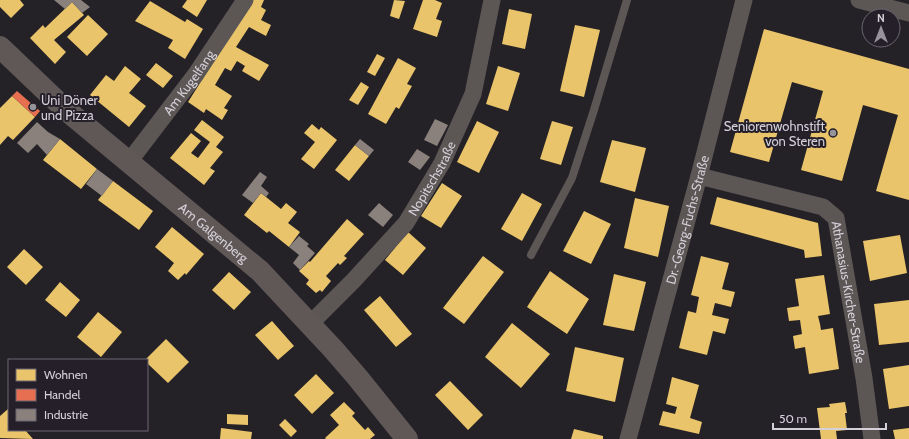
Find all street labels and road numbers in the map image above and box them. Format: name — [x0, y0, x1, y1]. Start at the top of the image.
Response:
street label: Am Kugelfang — [160, 46, 218, 118]
street label: Nopitschstraße — [404, 138, 459, 218]
street label: Dr.-Georg-Fuchs-Straße — [662, 153, 712, 286]
street label: Am Galgenberg — [176, 199, 252, 266]
street label: Athanasius-Kircher-Straße — [829, 220, 869, 365]

